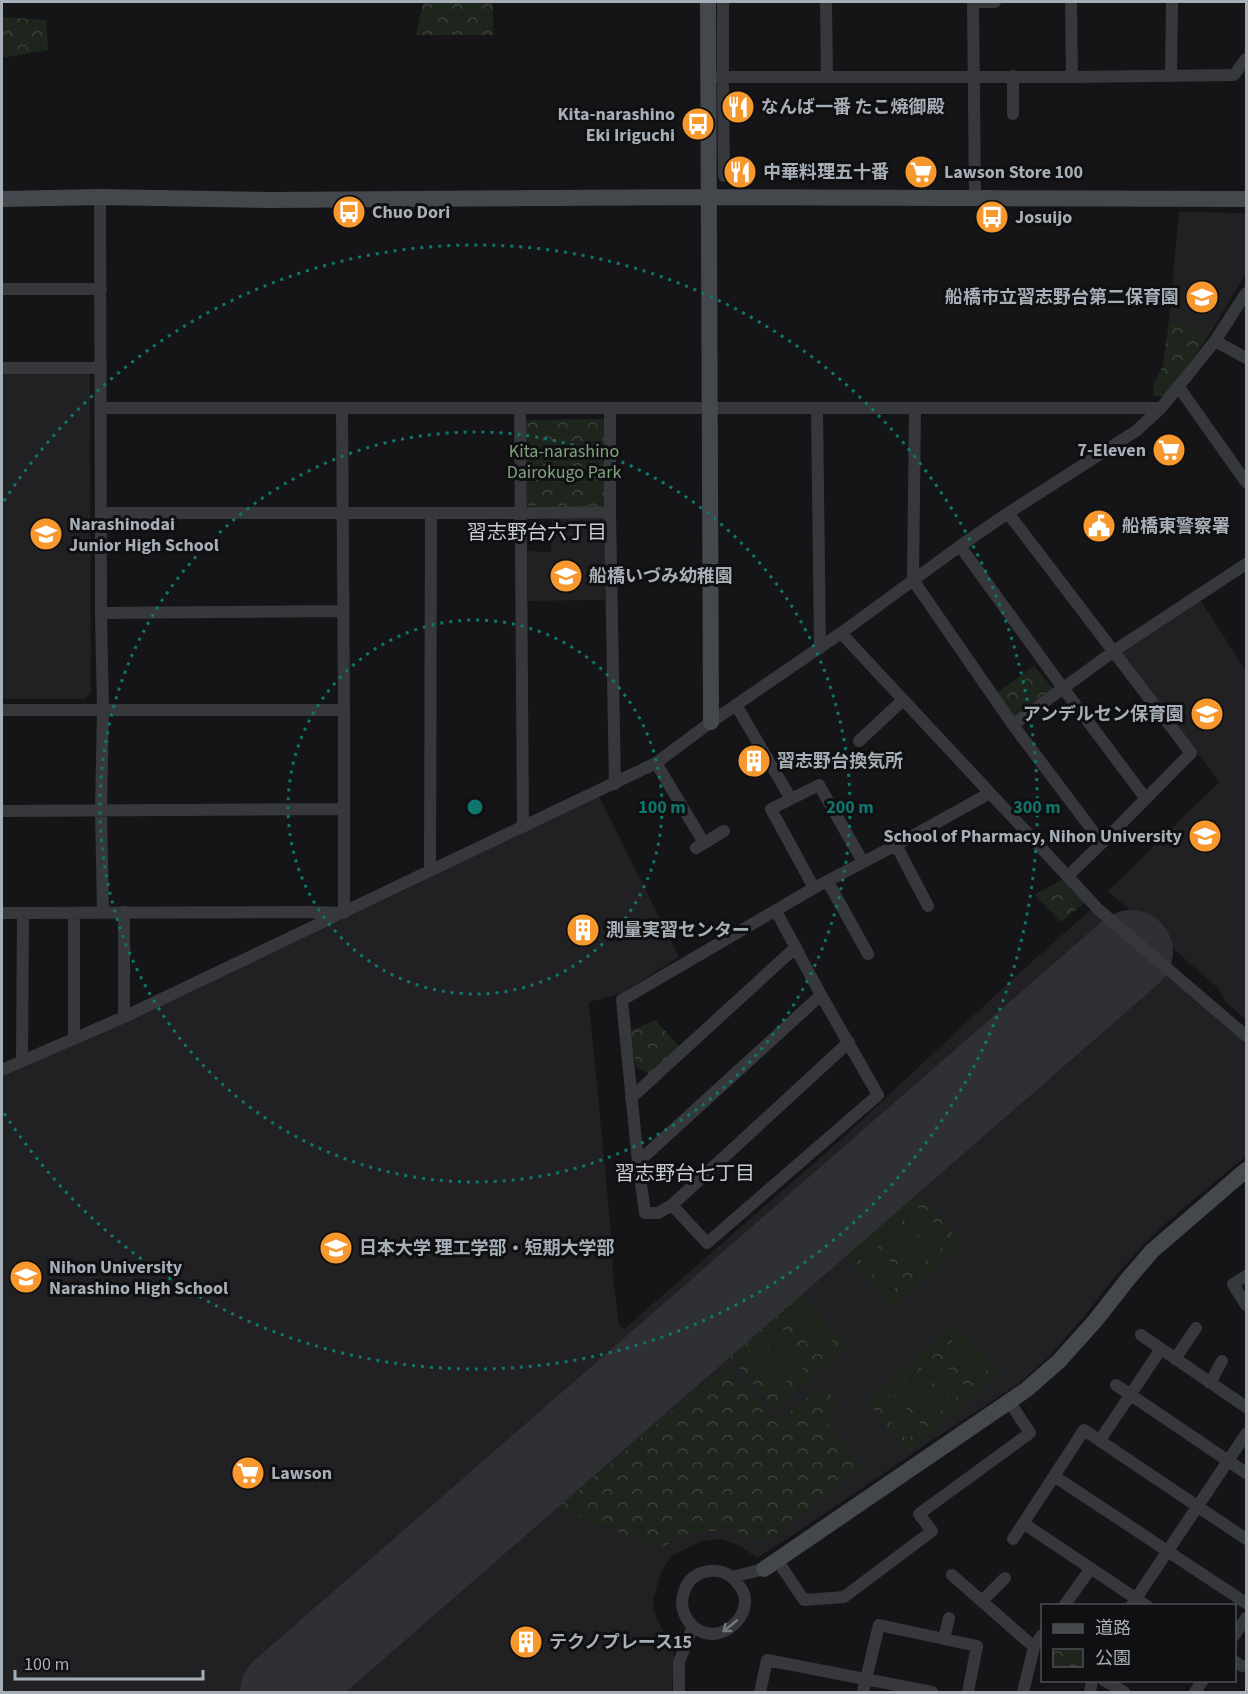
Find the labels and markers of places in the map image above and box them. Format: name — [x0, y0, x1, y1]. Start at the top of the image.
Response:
restaurant icon: なんば一番 たこ焼御殿 — [720, 89, 756, 125]
place label: なんば一番 たこ焼御殿 — [761, 95, 945, 120]
place label: Kita-narashino Eki Iriguchi — [558, 102, 675, 148]
bus stop icon: Kita-narashino Eki Iriguchi — [680, 106, 716, 142]
restaurant icon: 中華料理五十番 — [722, 154, 758, 190]
supermarket icon: Lawson Store 100 — [903, 154, 939, 190]
place label: 中華料理五十番 — [763, 160, 889, 185]
place label: Lawson Store 100 — [944, 160, 1083, 185]
bus stop icon: Chuo Dori — [331, 194, 367, 230]
bus stop icon: Josuijo — [974, 199, 1010, 235]
place label: Chuo Dori — [372, 200, 450, 225]
place label: Josuijo — [1015, 205, 1072, 230]
school or university icon: 船橋市立習志野台第二保育園 — [1184, 279, 1220, 315]
place label: 船橋市立習志野台第二保育園 — [945, 285, 1179, 310]
supermarket icon: 7-Eleven — [1151, 432, 1187, 468]
place label: 7-Eleven — [1077, 438, 1146, 463]
public building icon: 船橋東警察署 — [1081, 508, 1117, 544]
place label: Narashinodai Junior High School — [69, 512, 219, 558]
place label: 船橋東警察署 — [1122, 514, 1230, 539]
school or university icon: Narashinodai Junior High School — [28, 516, 64, 552]
school or university icon: 船橋いづみ幼稚園 — [548, 558, 584, 594]
place label: 船橋いづみ幼稚園 — [589, 564, 733, 589]
school or university icon: アンデルセン保育園 — [1189, 696, 1225, 732]
place label: アンデルセン保育園 — [1023, 702, 1184, 727]
building icon: 習志野台換気所 — [736, 743, 772, 779]
place label: 習志野台換気所 — [777, 749, 903, 774]
centre of rings — [465, 797, 485, 817]
school or university icon: School of Pharmacy, Nihon University — [1187, 818, 1223, 854]
place label: School of Pharmacy, Nihon University — [883, 824, 1183, 849]
building icon: 測量実習センター — [565, 912, 601, 948]
place label: 測量実習センター — [606, 918, 750, 943]
school or university icon: 日本大学 理工学部・短期大学部 — [318, 1230, 354, 1266]
place label: 日本大学 理工学部・短期大学部 — [359, 1236, 615, 1261]
place label: Nihon University Narashino High School — [49, 1255, 228, 1301]
school or university icon: Nihon University Narashino High School — [8, 1259, 44, 1295]
supermarket icon: Lawson — [230, 1455, 266, 1491]
place label: Lawson — [271, 1461, 332, 1486]
building icon: テクノプレース15 — [508, 1624, 544, 1660]
place label: テクノプレース15 — [549, 1630, 692, 1655]

